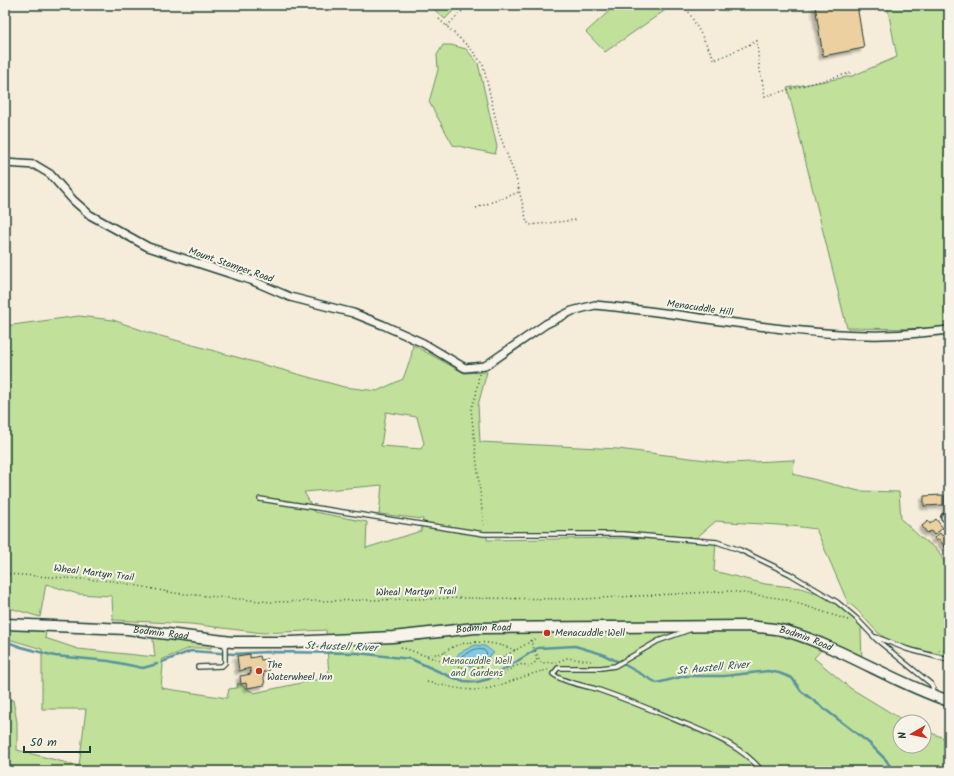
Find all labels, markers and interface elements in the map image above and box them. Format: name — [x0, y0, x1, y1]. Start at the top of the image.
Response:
street label: Mount Stamper Road — [186, 243, 277, 287]
street label: Menacuddle Hill — [666, 295, 735, 321]
street label: Wheal Martyn Trail — [53, 560, 136, 586]
street label: Wheal Martyn Trail — [375, 583, 457, 601]
street label: Bodmin Road — [455, 620, 512, 638]
street label: Bodmin Road — [132, 622, 190, 645]
street label: Bodmin Road — [778, 622, 836, 656]
place label: Menacuddle Well — [555, 625, 625, 641]
marker: Menacuddle Well — [542, 628, 552, 638]
water label: St Austell River — [304, 637, 380, 657]
park label: Menacuddle Well and Gardens — [442, 653, 512, 681]
water label: St Austell River — [676, 656, 752, 680]
place label: The Waterwheel Inn — [267, 657, 333, 685]
marker: The Waterwheel Inn — [254, 666, 264, 676]
north arrow — [892, 714, 932, 754]
scale bar — [24, 728, 90, 754]
text: N — [894, 731, 913, 740]
text: 50 m — [30, 733, 57, 752]

